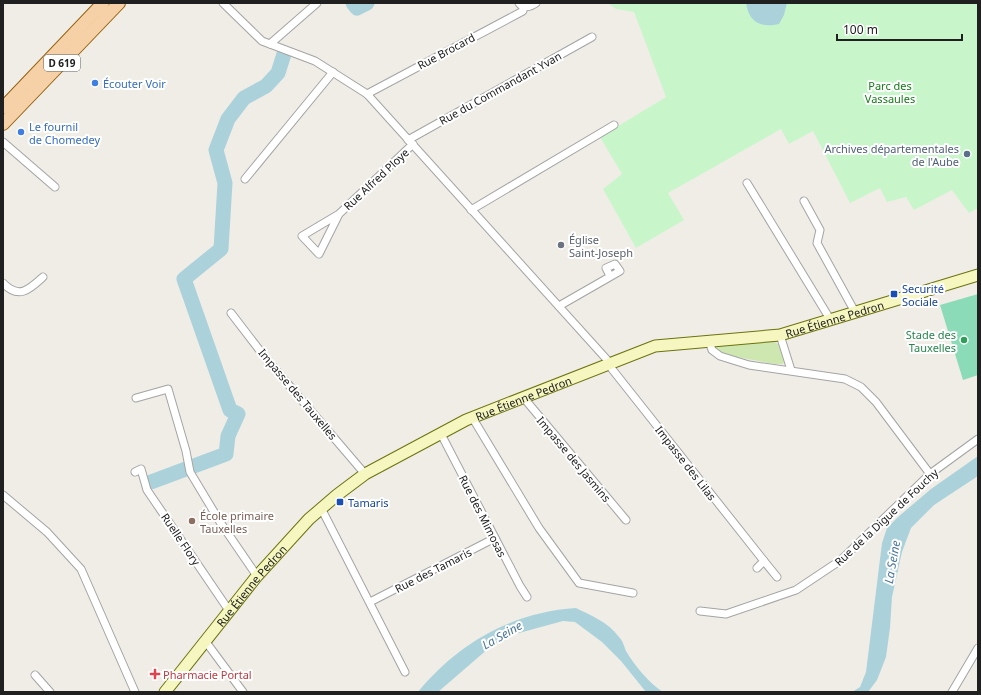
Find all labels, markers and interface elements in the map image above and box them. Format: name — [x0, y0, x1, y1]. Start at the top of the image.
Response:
scale bar — [837, 16, 962, 42]
text: 100 m — [843, 21, 878, 38]
street label: Rue Brocard — [415, 30, 477, 72]
street label: Rue du Commandant Yvan — [436, 48, 564, 128]
road number: D 619 — [44, 55, 80, 71]
place label: Écouter Voir — [103, 76, 166, 91]
marker: Écouter Voir — [90, 78, 100, 88]
park label: Parc des Vassaules — [865, 78, 915, 106]
place label: Le fournil de Chomedey — [29, 119, 100, 147]
marker: Le fournil de Chomedey — [16, 127, 26, 137]
place label: Archives départementales de l'Aube — [824, 141, 959, 169]
street label: Rue Alfred Ploye — [340, 145, 412, 213]
marker: Archives départementales de l'Aube — [962, 149, 972, 159]
place label: Église Saint-Joseph — [569, 232, 633, 260]
marker: Église Saint-Joseph — [556, 240, 566, 250]
place label: Securité Sociale — [902, 281, 944, 309]
marker: Securité Sociale — [889, 289, 899, 299]
street label: Rue Étienne Pedron — [783, 297, 886, 340]
place label: Stade des Tauxelles — [906, 327, 956, 355]
marker: Stade des Tauxelles — [959, 335, 969, 345]
street label: Impasse des Tauxelles — [255, 345, 341, 443]
street label: Rue Étienne Pedron — [473, 372, 573, 423]
street label: Impasse des Jasmins — [534, 413, 614, 505]
street label: Impasse des Lilas — [652, 423, 720, 503]
street label: Rue de la Digue de Fouchy — [831, 465, 941, 569]
street label: Rue des Mimosas — [456, 472, 510, 560]
place label: Tamaris — [348, 495, 389, 510]
marker: Tamaris — [335, 497, 345, 507]
place label: École primaire Tauxelles — [200, 508, 274, 536]
street label: Ruelle Flory — [158, 510, 204, 568]
marker: École primaire Tauxelles — [187, 516, 197, 526]
water label: La Seine — [880, 539, 904, 585]
street label: Rue Étienne Pedron — [213, 541, 289, 629]
street label: Rue des Tamaris — [392, 544, 474, 596]
water label: La Seine — [479, 617, 525, 653]
place label: Pharmacie Portal — [163, 667, 252, 682]
marker: Pharmacie Portal — [150, 669, 160, 679]

